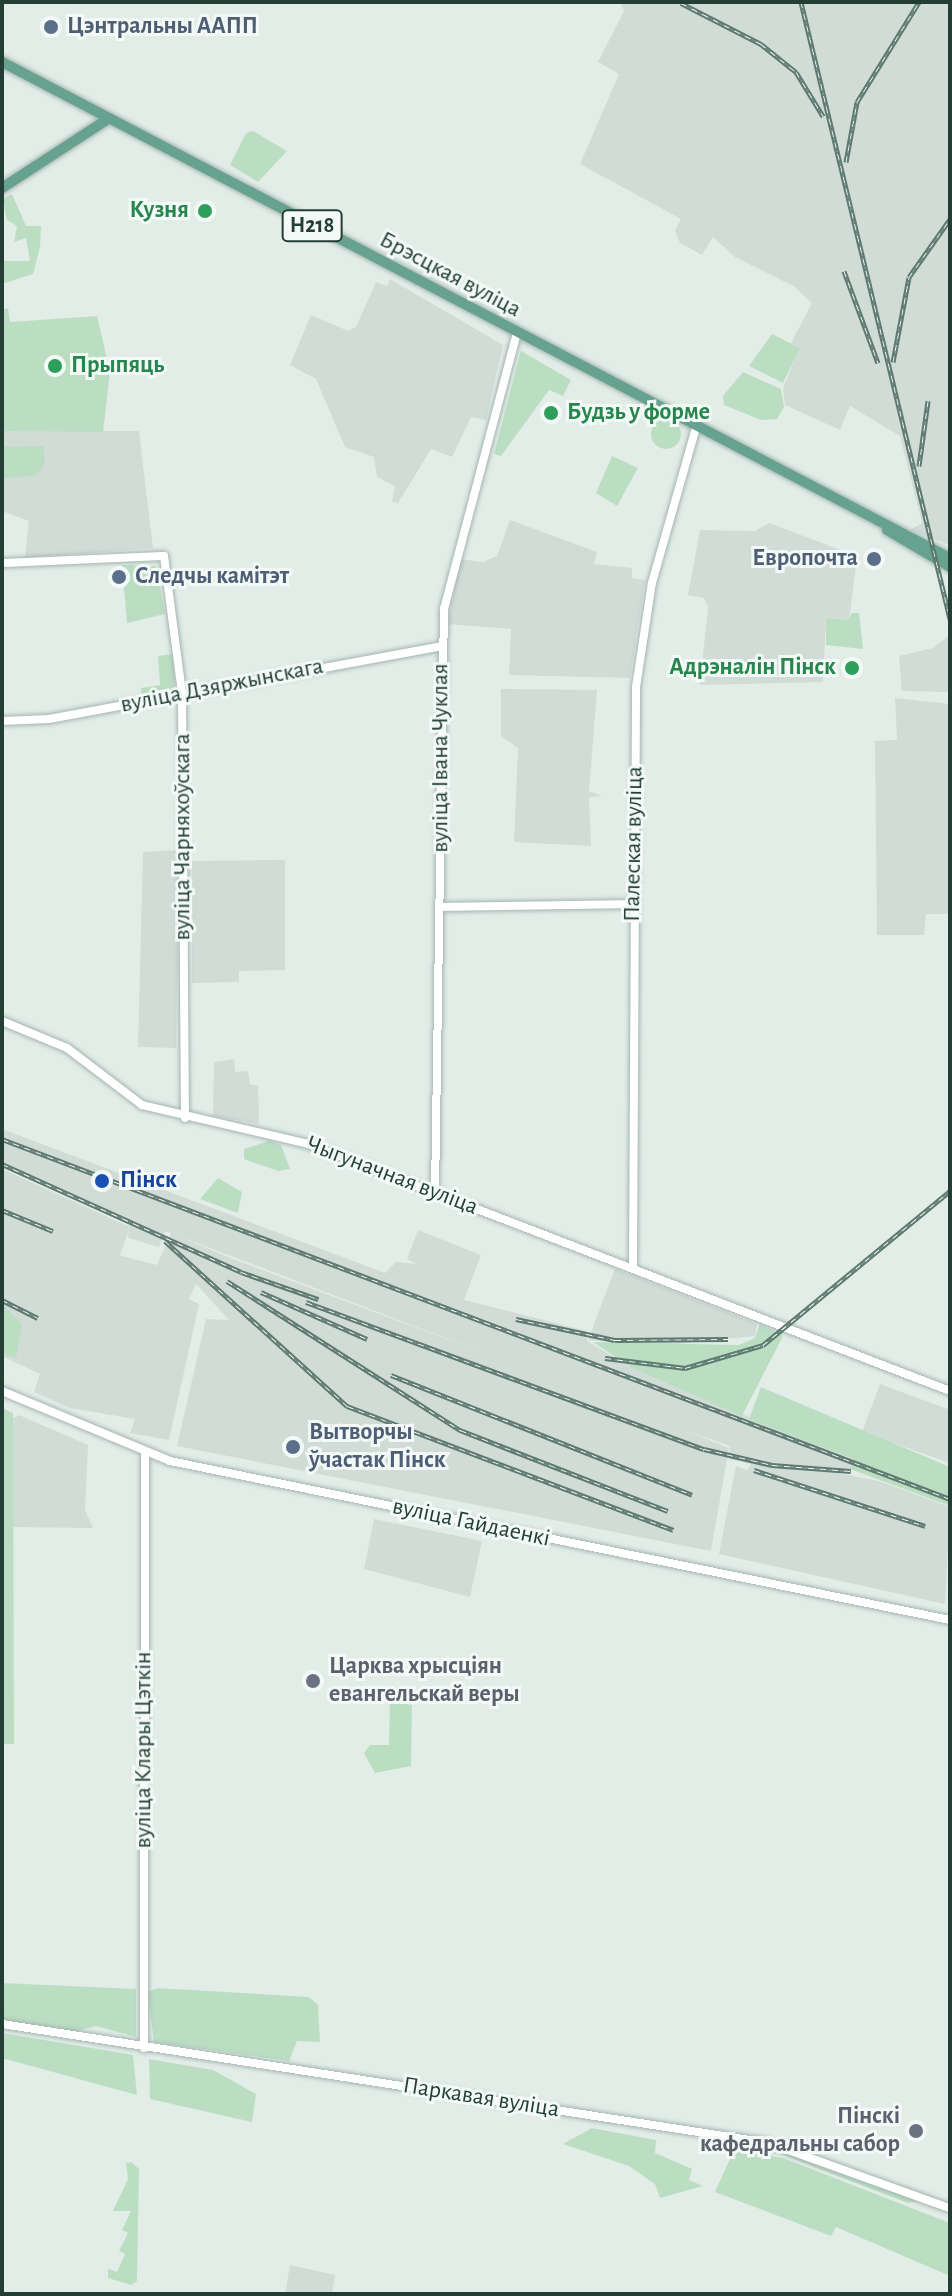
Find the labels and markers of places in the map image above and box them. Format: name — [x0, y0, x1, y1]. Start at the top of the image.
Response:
place label: Цэнтральны ААПП — [67, 13, 258, 41]
marker: Цэнтральны ААПП — [42, 18, 60, 36]
place label: Кузня — [130, 197, 189, 225]
marker: Кузня — [196, 202, 214, 220]
place label: Прыпяць — [71, 352, 164, 380]
marker: Прыпяць — [46, 357, 64, 375]
place label: Будзь у форме — [567, 399, 710, 427]
marker: Будзь у форме — [542, 404, 560, 422]
place label: Европочта — [752, 545, 858, 573]
marker: Европочта — [865, 550, 883, 568]
place label: Следчы камітэт — [135, 563, 289, 591]
marker: Следчы камітэт — [110, 568, 128, 586]
place label: Адрэналін Пінск — [669, 654, 836, 682]
marker: Адрэналін Пінск — [843, 659, 861, 677]
place label: Пінск — [120, 1167, 177, 1195]
marker: Пінск — [91, 1170, 113, 1192]
place label: Вытворчы ўчастак Пінск — [309, 1419, 446, 1475]
marker: Вытворчы ўчастак Пінск — [284, 1438, 302, 1456]
place label: Царква хрысціян евангельскай веры — [329, 1653, 520, 1709]
marker: Царква хрысціян евангельскай веры — [304, 1672, 322, 1690]
place label: Пінскі кафедральны сабор — [700, 2103, 900, 2159]
marker: Пінскі кафедральны сабор — [907, 2122, 925, 2140]

